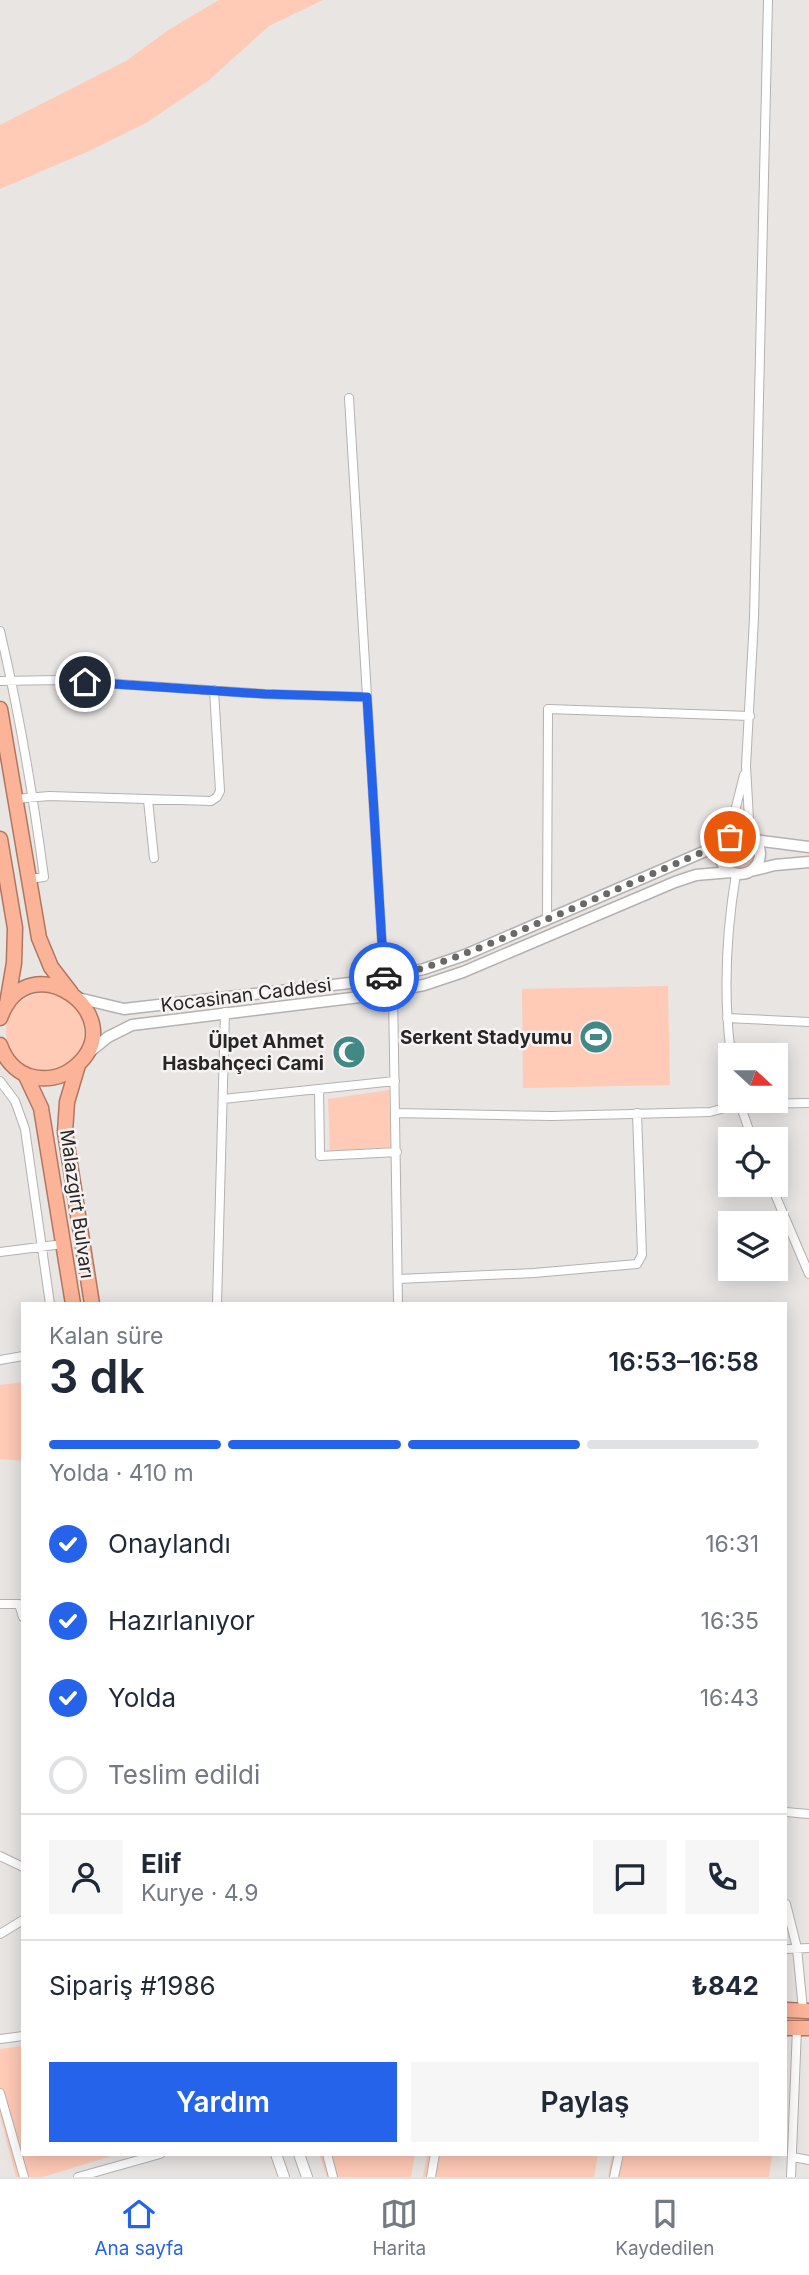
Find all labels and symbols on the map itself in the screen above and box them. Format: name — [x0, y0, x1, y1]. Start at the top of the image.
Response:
pin — [55, 652, 115, 712]
pin — [700, 807, 760, 867]
courier — [349, 942, 419, 1012]
street label: Kocasinan Caddesi — [159, 973, 333, 1017]
sports icon: Serkent Stadyumu — [577, 1018, 615, 1056]
place label: Serkent Stadyumu — [400, 1026, 572, 1049]
place label: Ülpet Ahmet Hasbahçeci Cami — [162, 1030, 324, 1075]
mosque icon: Ülpet Ahmet Hasbahçeci Cami — [330, 1033, 368, 1071]
north arrow — [718, 1043, 788, 1113]
street label: Malazgirt Bulvarı — [55, 1128, 99, 1280]

